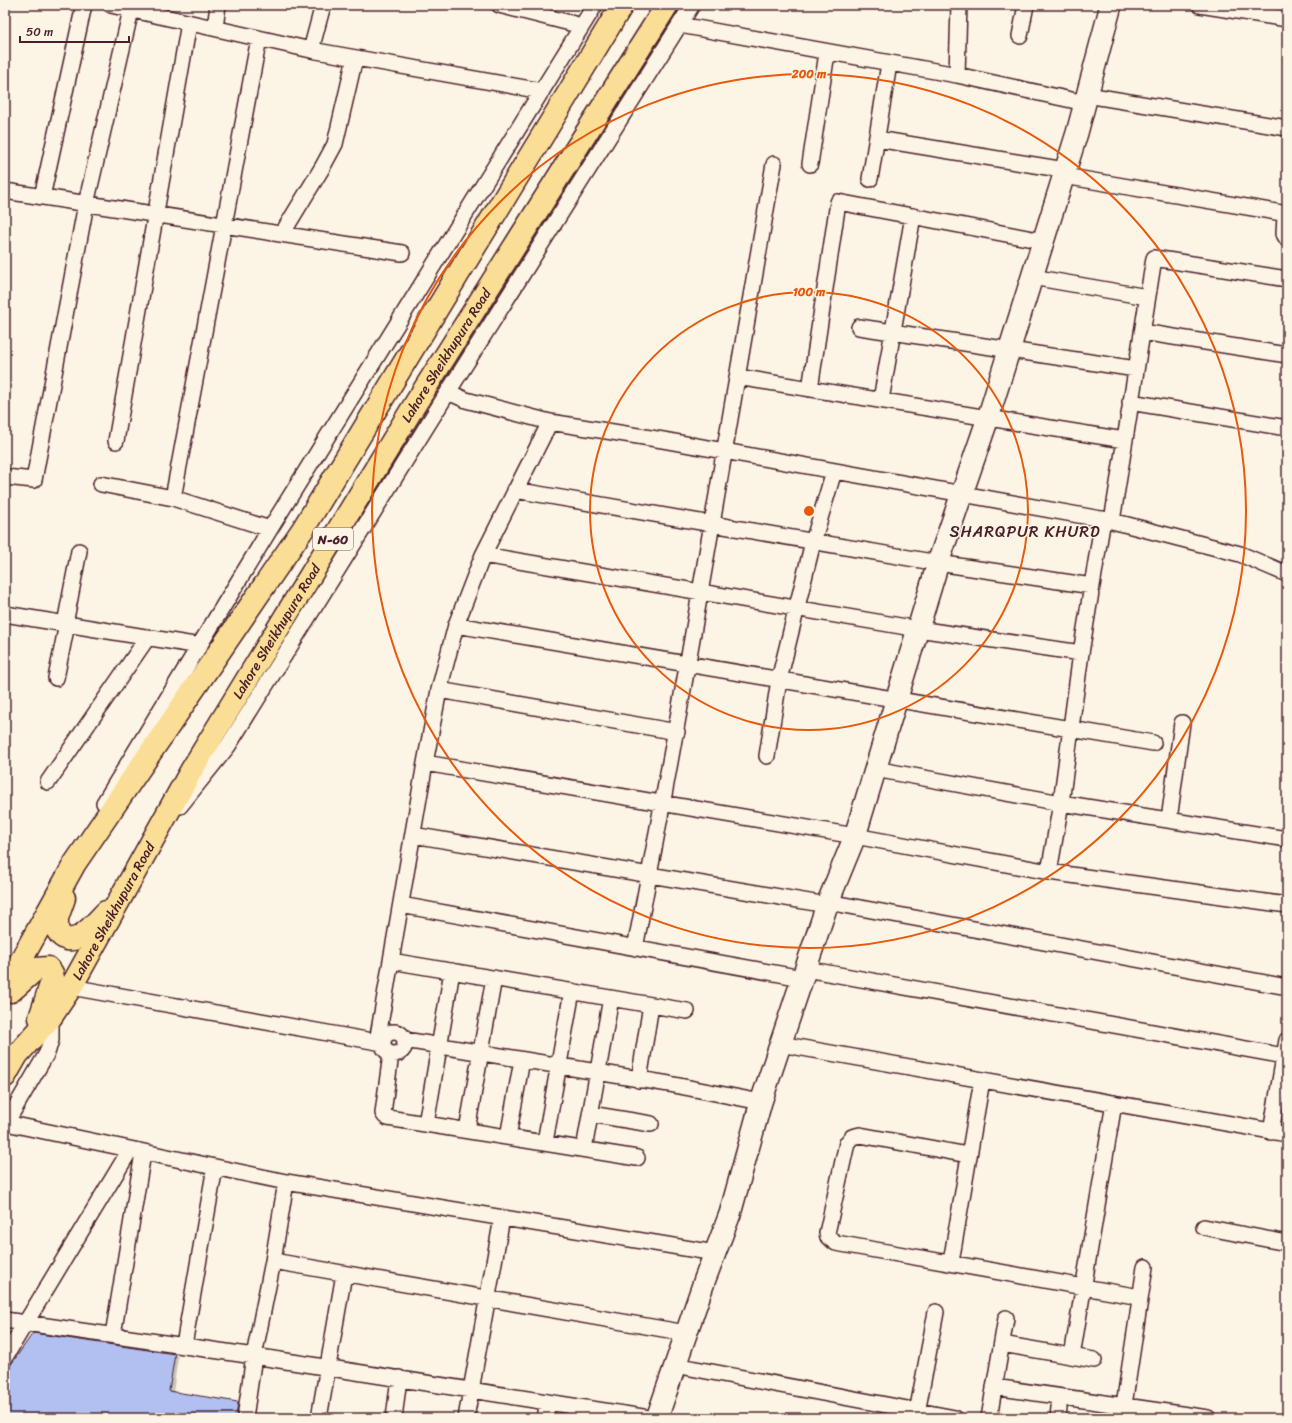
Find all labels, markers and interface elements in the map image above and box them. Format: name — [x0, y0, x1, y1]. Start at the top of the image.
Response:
scale bar — [20, 18, 129, 44]
text: 50 m — [26, 21, 53, 43]
text: 200 m — [791, 63, 827, 85]
text: 100 m — [793, 281, 826, 303]
street label: Lahore Sheikhupura Road — [395, 282, 499, 428]
centre of rings — [802, 504, 816, 518]
district label: SHARQPUR KHURD — [949, 517, 1101, 546]
road number: N-60 — [313, 528, 353, 550]
street label: Lahore Sheikhupura Road — [226, 558, 329, 704]
street label: Lahore Sheikhupura Road — [65, 836, 163, 985]

